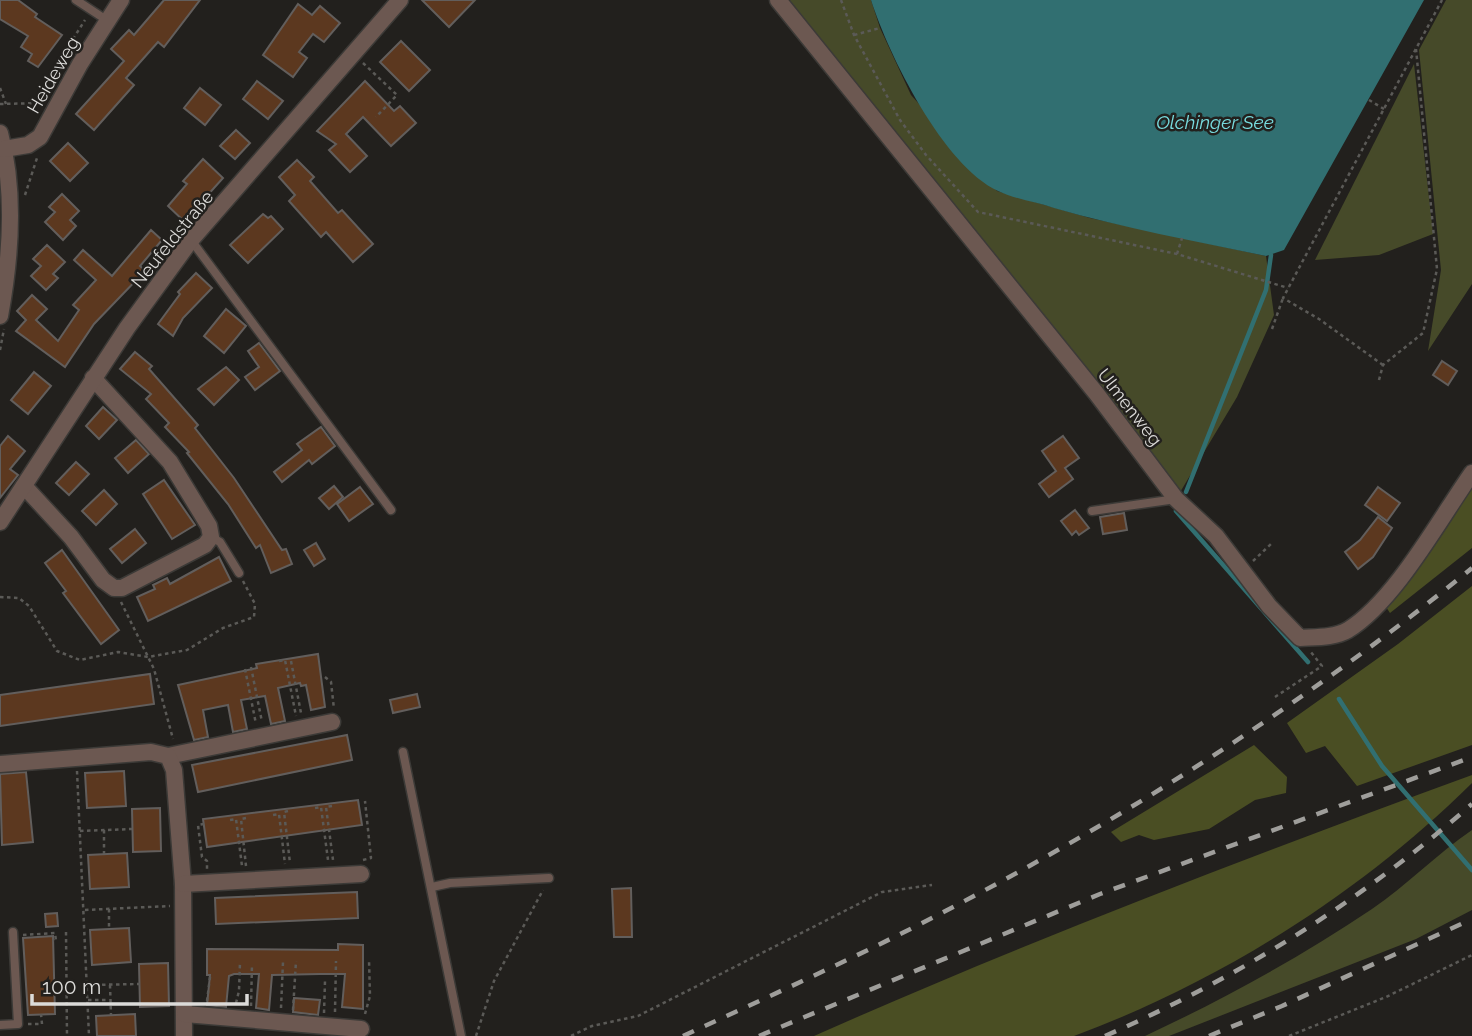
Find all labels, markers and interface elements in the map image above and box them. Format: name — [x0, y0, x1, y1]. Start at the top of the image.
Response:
street label: Heideweg — [23, 33, 83, 117]
water label: Olchinger See — [1156, 111, 1274, 133]
street label: Neufeldstraße — [127, 186, 218, 292]
street label: Ulmenweg — [1093, 364, 1167, 450]
scale bar — [32, 962, 247, 1006]
text: 100 m — [42, 974, 101, 999]

